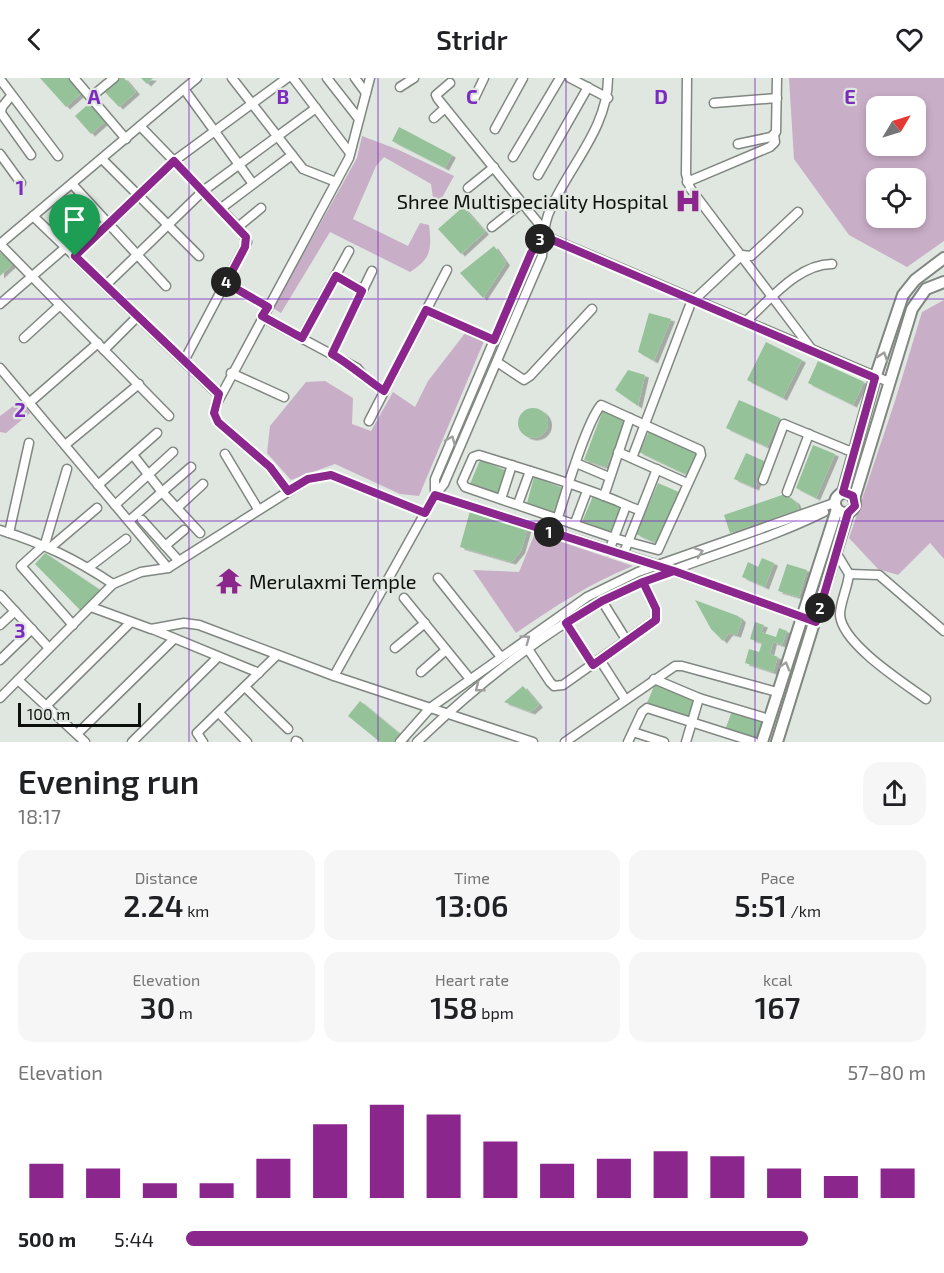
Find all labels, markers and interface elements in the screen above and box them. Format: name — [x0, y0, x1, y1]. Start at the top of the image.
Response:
icon: back — [18, 23, 51, 56]
text: Stridr — [436, 23, 508, 55]
icon: heart — [893, 23, 926, 56]
text: A — [87, 84, 101, 108]
text: B — [277, 84, 289, 108]
text: C — [466, 84, 478, 108]
text: D — [654, 84, 668, 108]
text: E — [844, 84, 856, 108]
north arrow — [866, 96, 926, 156]
map controls — [866, 96, 926, 228]
button: locate — [866, 168, 926, 228]
text: 1 — [16, 175, 24, 199]
hospital icon: Shree Multispeciality Hospital — [673, 186, 703, 216]
place label: Shree Multispeciality Hospital — [397, 189, 668, 213]
pin — [49, 194, 100, 256]
icon: arrive — [58, 203, 91, 236]
pin: 3 — [525, 224, 555, 254]
text: 3 — [535, 229, 545, 248]
pin: 4 — [211, 267, 241, 297]
text: 4 — [221, 272, 231, 291]
one-way arrow — [876, 351, 888, 361]
text: 2 — [14, 397, 26, 421]
one-way arrow — [444, 435, 456, 446]
pin: 1 — [534, 517, 564, 547]
text: 1 — [546, 522, 552, 541]
one-way arrow — [693, 546, 704, 559]
temple icon: Merulaxmi Temple — [214, 566, 244, 596]
place label: Merulaxmi Temple — [249, 569, 417, 593]
pin: 2 — [805, 593, 835, 623]
text: 2 — [815, 598, 825, 617]
text: 3 — [14, 618, 26, 642]
one-way arrow — [520, 635, 531, 646]
one-way arrow — [778, 661, 790, 672]
one-way arrow — [474, 681, 485, 692]
scale bar — [18, 700, 141, 728]
text: 100 m — [27, 704, 70, 723]
text: Evening run — [18, 761, 199, 801]
button: share — [863, 762, 926, 825]
text: 18:17 — [18, 804, 61, 828]
text: Distance — [135, 868, 198, 887]
text: Time — [454, 868, 490, 887]
text: Pace — [760, 868, 795, 887]
text: 2.24 — [123, 887, 184, 923]
text: 13:06 — [436, 887, 508, 923]
text: 5:51 — [734, 887, 787, 923]
text: km — [184, 901, 209, 920]
text: /km — [787, 901, 821, 920]
text: Elevation — [132, 970, 200, 989]
text: Heart rate — [435, 970, 509, 989]
text: kcal — [763, 970, 792, 989]
text: 30 — [140, 989, 175, 1025]
text: 158 — [430, 989, 478, 1025]
text: 167 — [755, 989, 800, 1025]
text: m — [175, 1003, 193, 1022]
text: bpm — [478, 1003, 514, 1022]
text: Elevation — [18, 1060, 103, 1084]
text: 57–80 m — [847, 1060, 926, 1084]
text: 500 m — [18, 1227, 76, 1251]
text: 5:44 — [114, 1227, 154, 1251]

